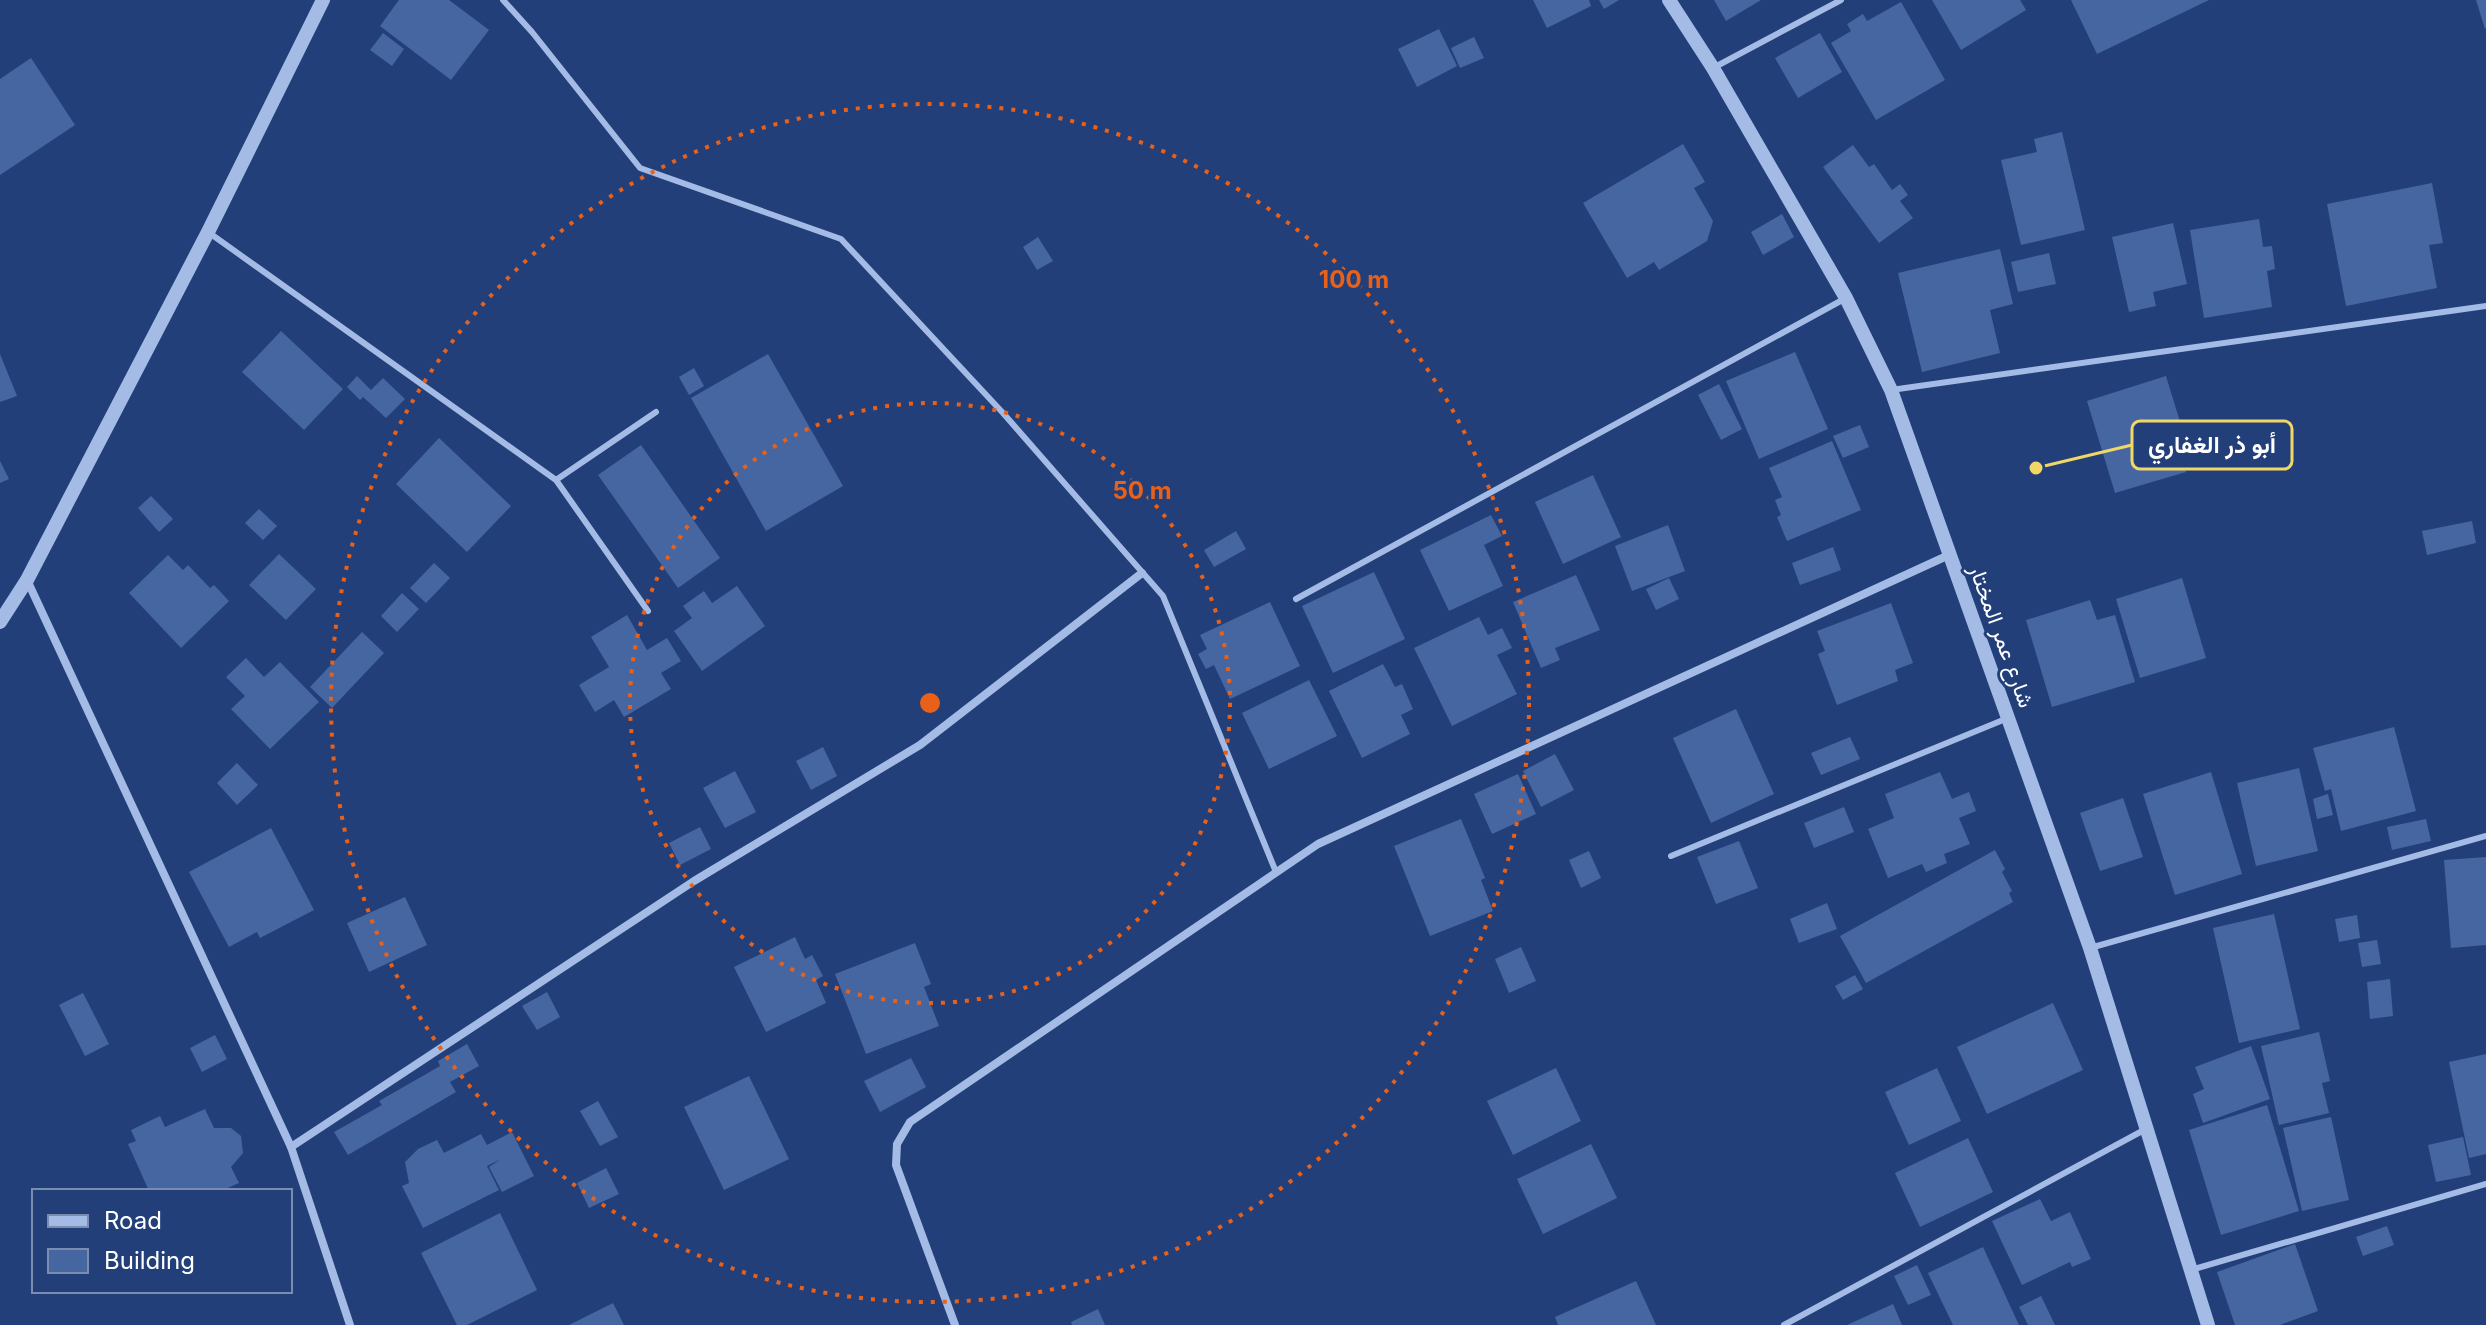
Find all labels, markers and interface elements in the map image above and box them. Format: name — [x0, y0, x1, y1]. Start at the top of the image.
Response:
text: 100 m — [1319, 265, 1389, 294]
callout: أبو ذر الغفاري — [2132, 421, 2292, 469]
text: أبو ذر الغفاري — [2148, 430, 2276, 465]
text: 50 m — [1112, 476, 1172, 505]
street label: شارع عمر المختار — [1962, 560, 2040, 712]
centre of rings — [916, 689, 944, 717]
legend — [32, 1189, 292, 1293]
text: Road — [104, 1206, 162, 1235]
text: Building — [104, 1246, 195, 1275]

